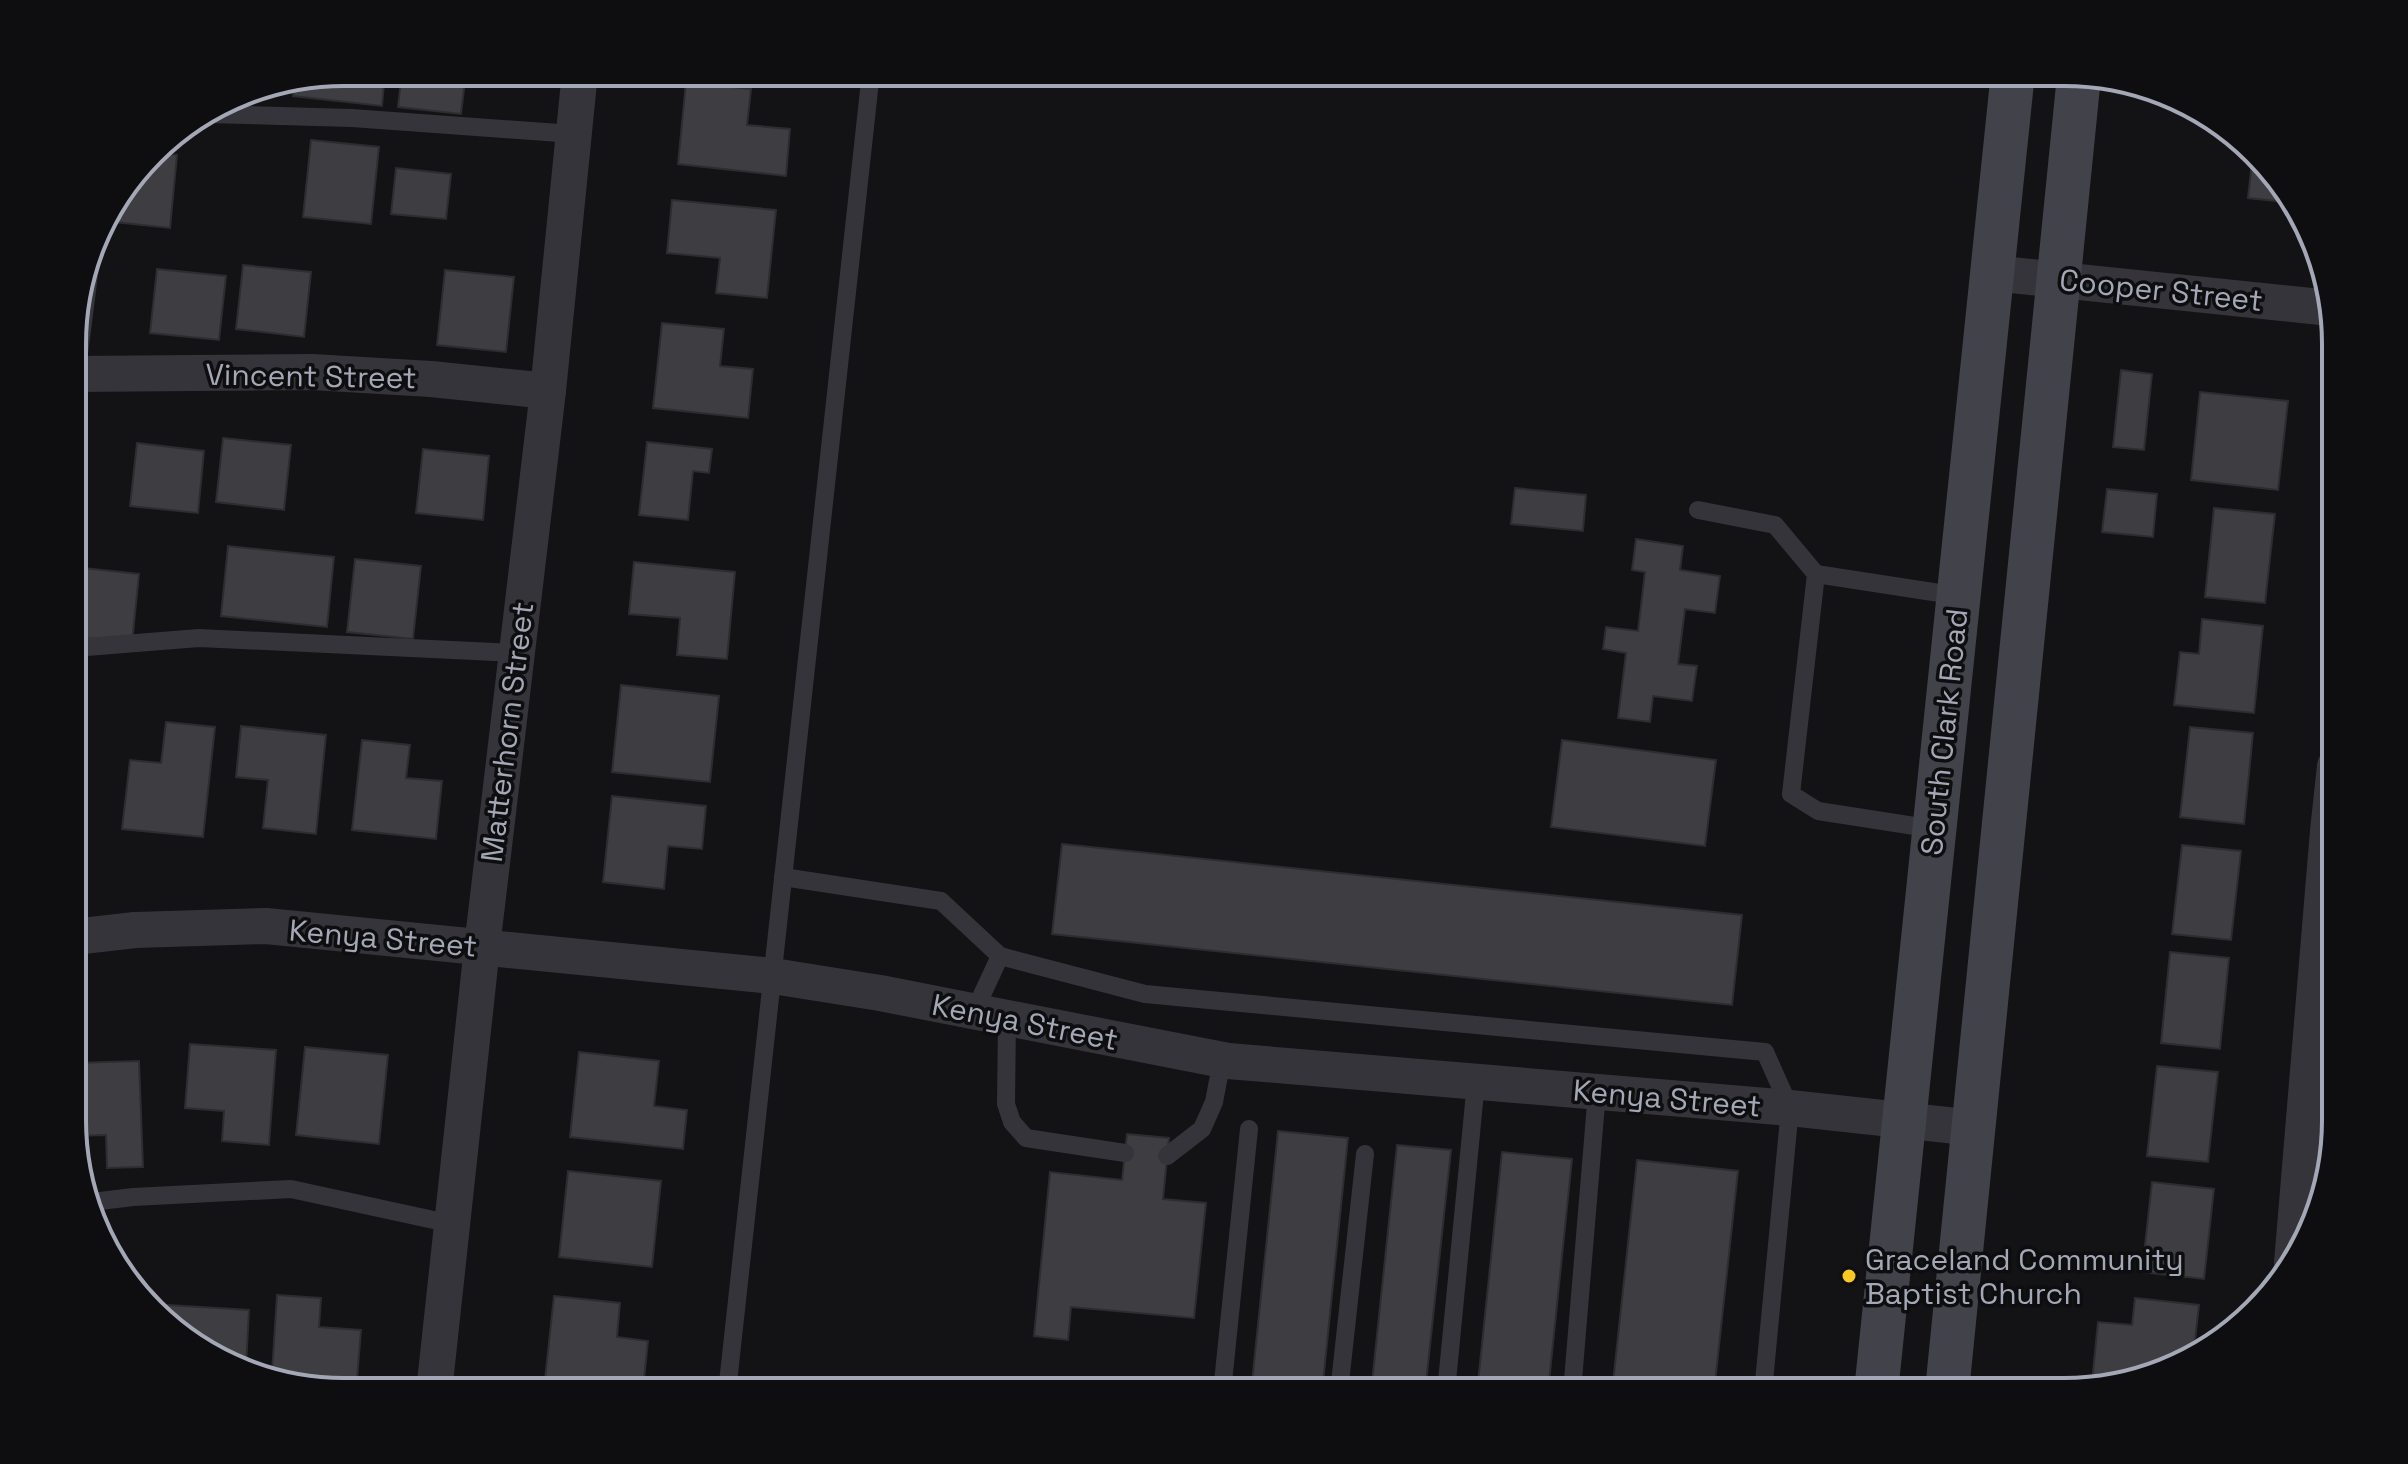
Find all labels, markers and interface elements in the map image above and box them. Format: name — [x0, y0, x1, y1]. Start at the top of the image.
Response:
street label: Cooper Street — [2057, 260, 2265, 320]
street label: Vincent Street — [205, 355, 417, 397]
street label: Matterhorn Street — [472, 600, 542, 864]
street label: South Clark Road — [1912, 607, 1976, 857]
street label: Kenya Street — [287, 910, 479, 966]
street label: Kenya Street — [929, 985, 1121, 1059]
street label: Kenya Street — [1571, 1070, 1763, 1126]
place label: Graceland Community Baptist Church — [1865, 1240, 2184, 1313]
marker: Graceland Community Baptist Church — [1840, 1267, 1858, 1285]

